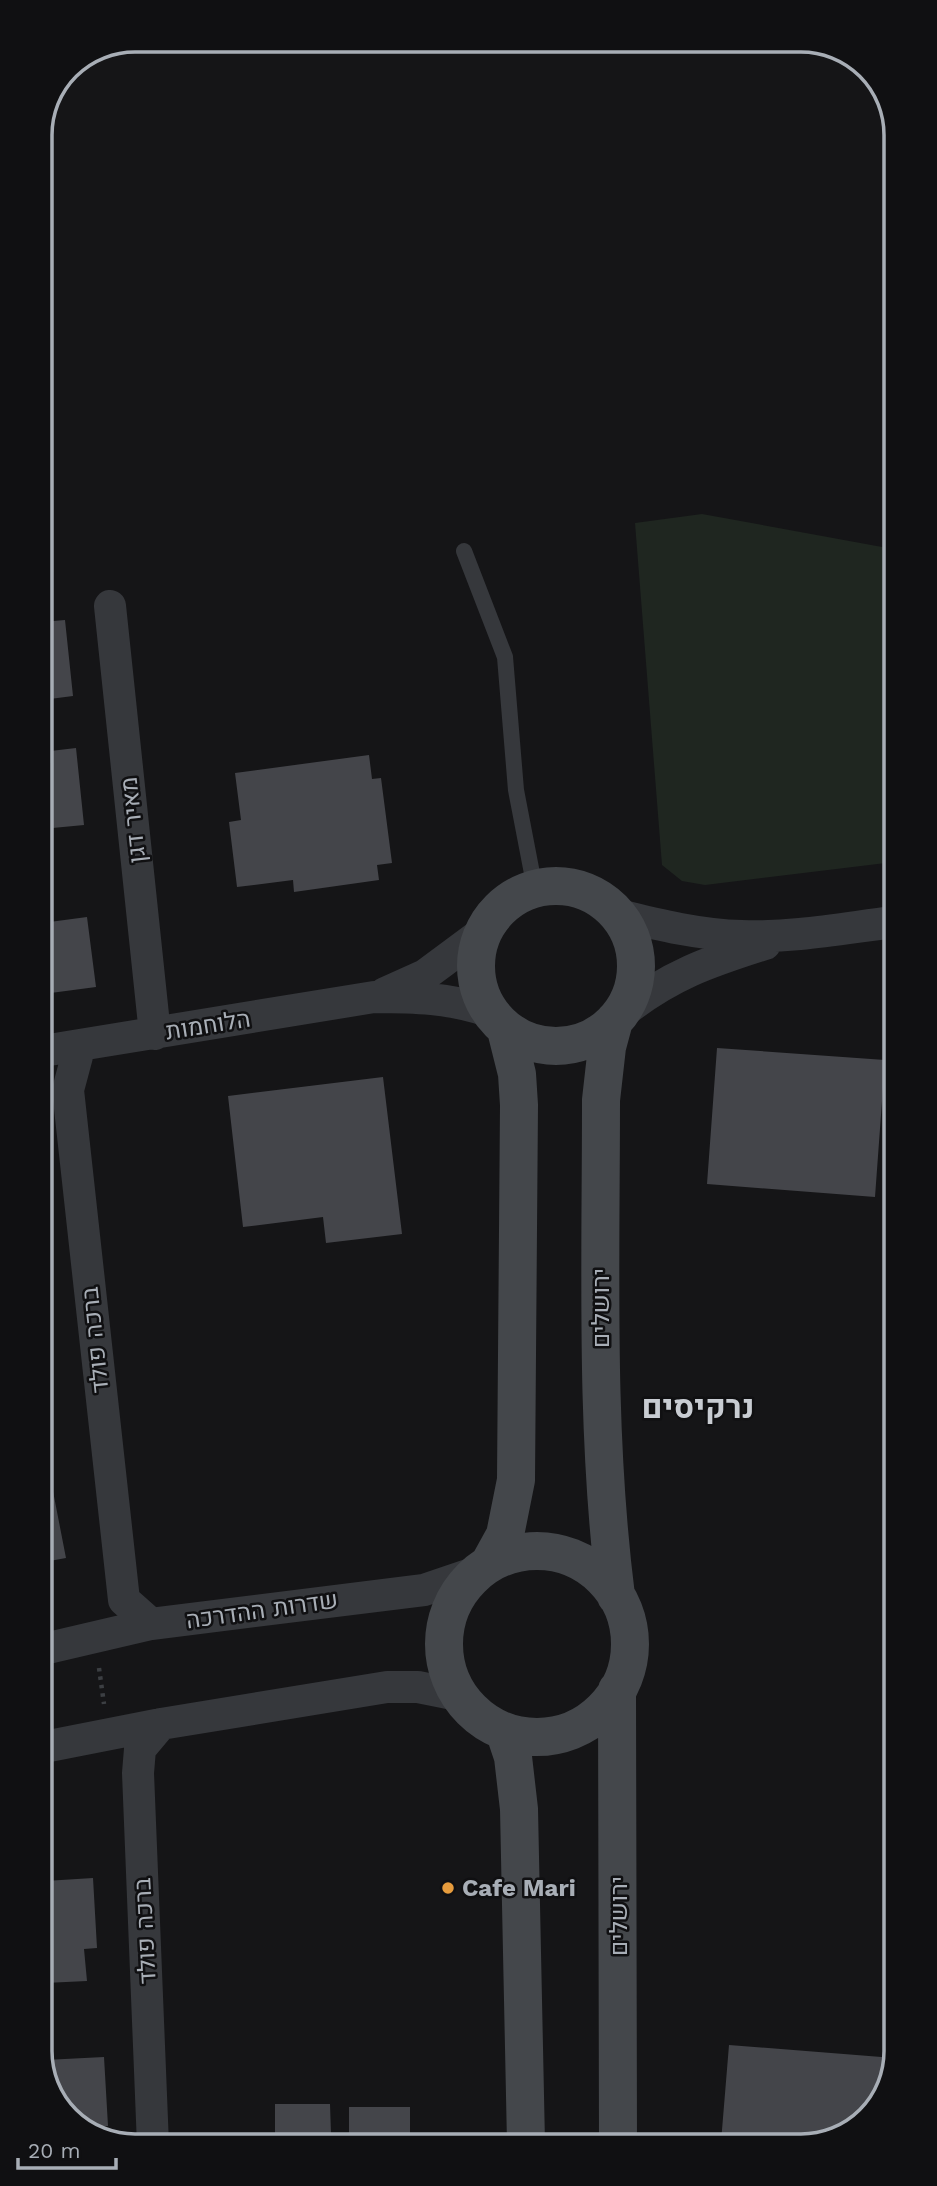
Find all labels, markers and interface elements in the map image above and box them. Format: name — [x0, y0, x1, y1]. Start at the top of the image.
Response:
street label: מאיר דגן — [115, 776, 151, 864]
street label: הלוחמות — [164, 1004, 252, 1046]
street label: ירושלים — [587, 1268, 615, 1348]
street label: ברכה פולד — [75, 1285, 114, 1394]
district label: נרקיסים — [642, 1388, 754, 1426]
street label: שדרות ההדרכה — [184, 1585, 340, 1635]
place label: Cafe Mari — [462, 1874, 576, 1902]
street label: ירושלים — [605, 1876, 633, 1956]
street label: ברכה פולד — [128, 1877, 162, 1985]
marker: Cafe Mari — [440, 1880, 456, 1896]
scale bar — [18, 2126, 116, 2170]
text: 20 m — [28, 2138, 80, 2163]

